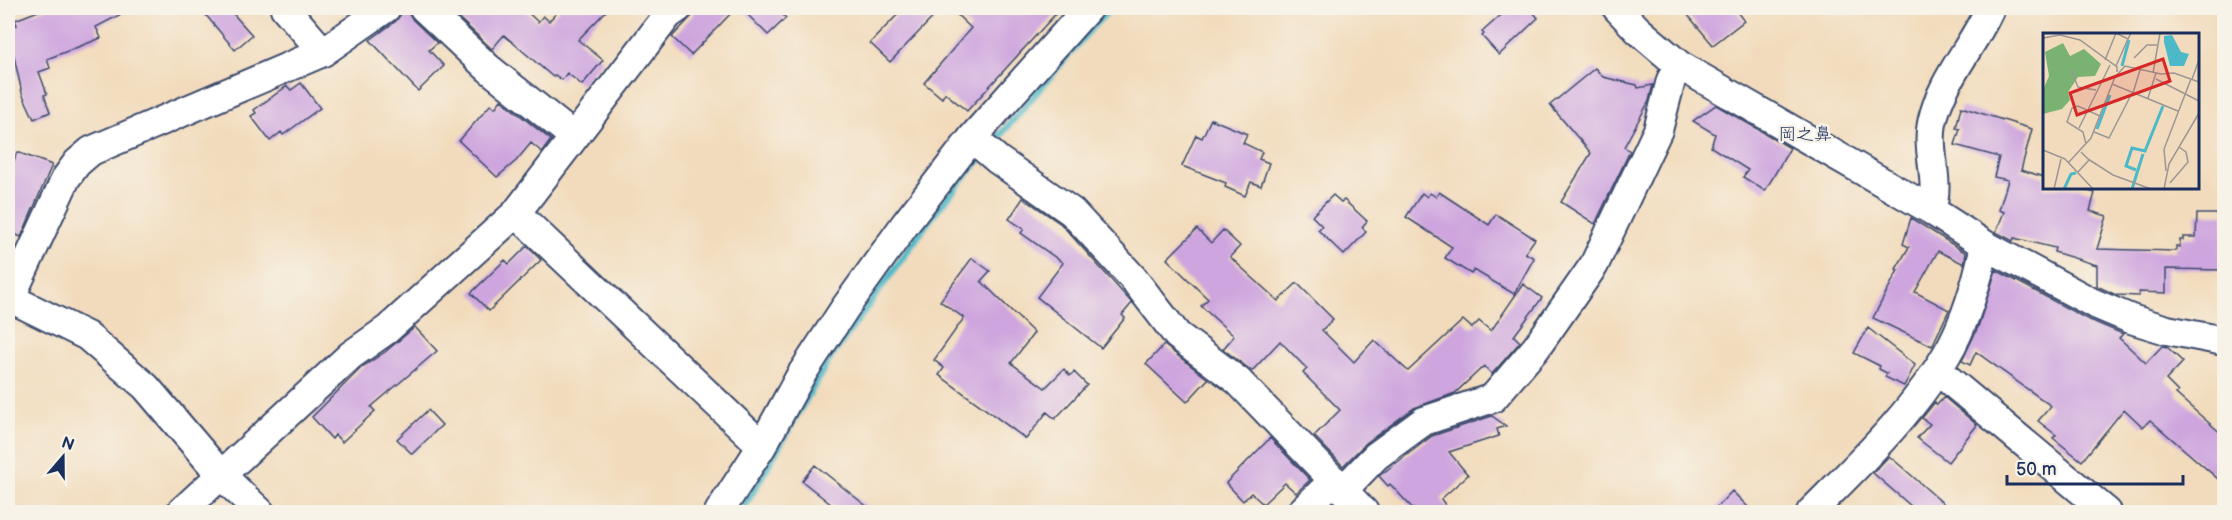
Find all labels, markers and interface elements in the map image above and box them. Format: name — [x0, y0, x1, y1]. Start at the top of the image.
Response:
inset map — [2043, 33, 2199, 189]
district label: 岡之鼻 — [1778, 124, 1832, 145]
north arrow — [33, 427, 93, 487]
text: N — [59, 433, 77, 455]
scale bar — [2007, 448, 2182, 486]
text: 50 m — [2016, 459, 2057, 480]

